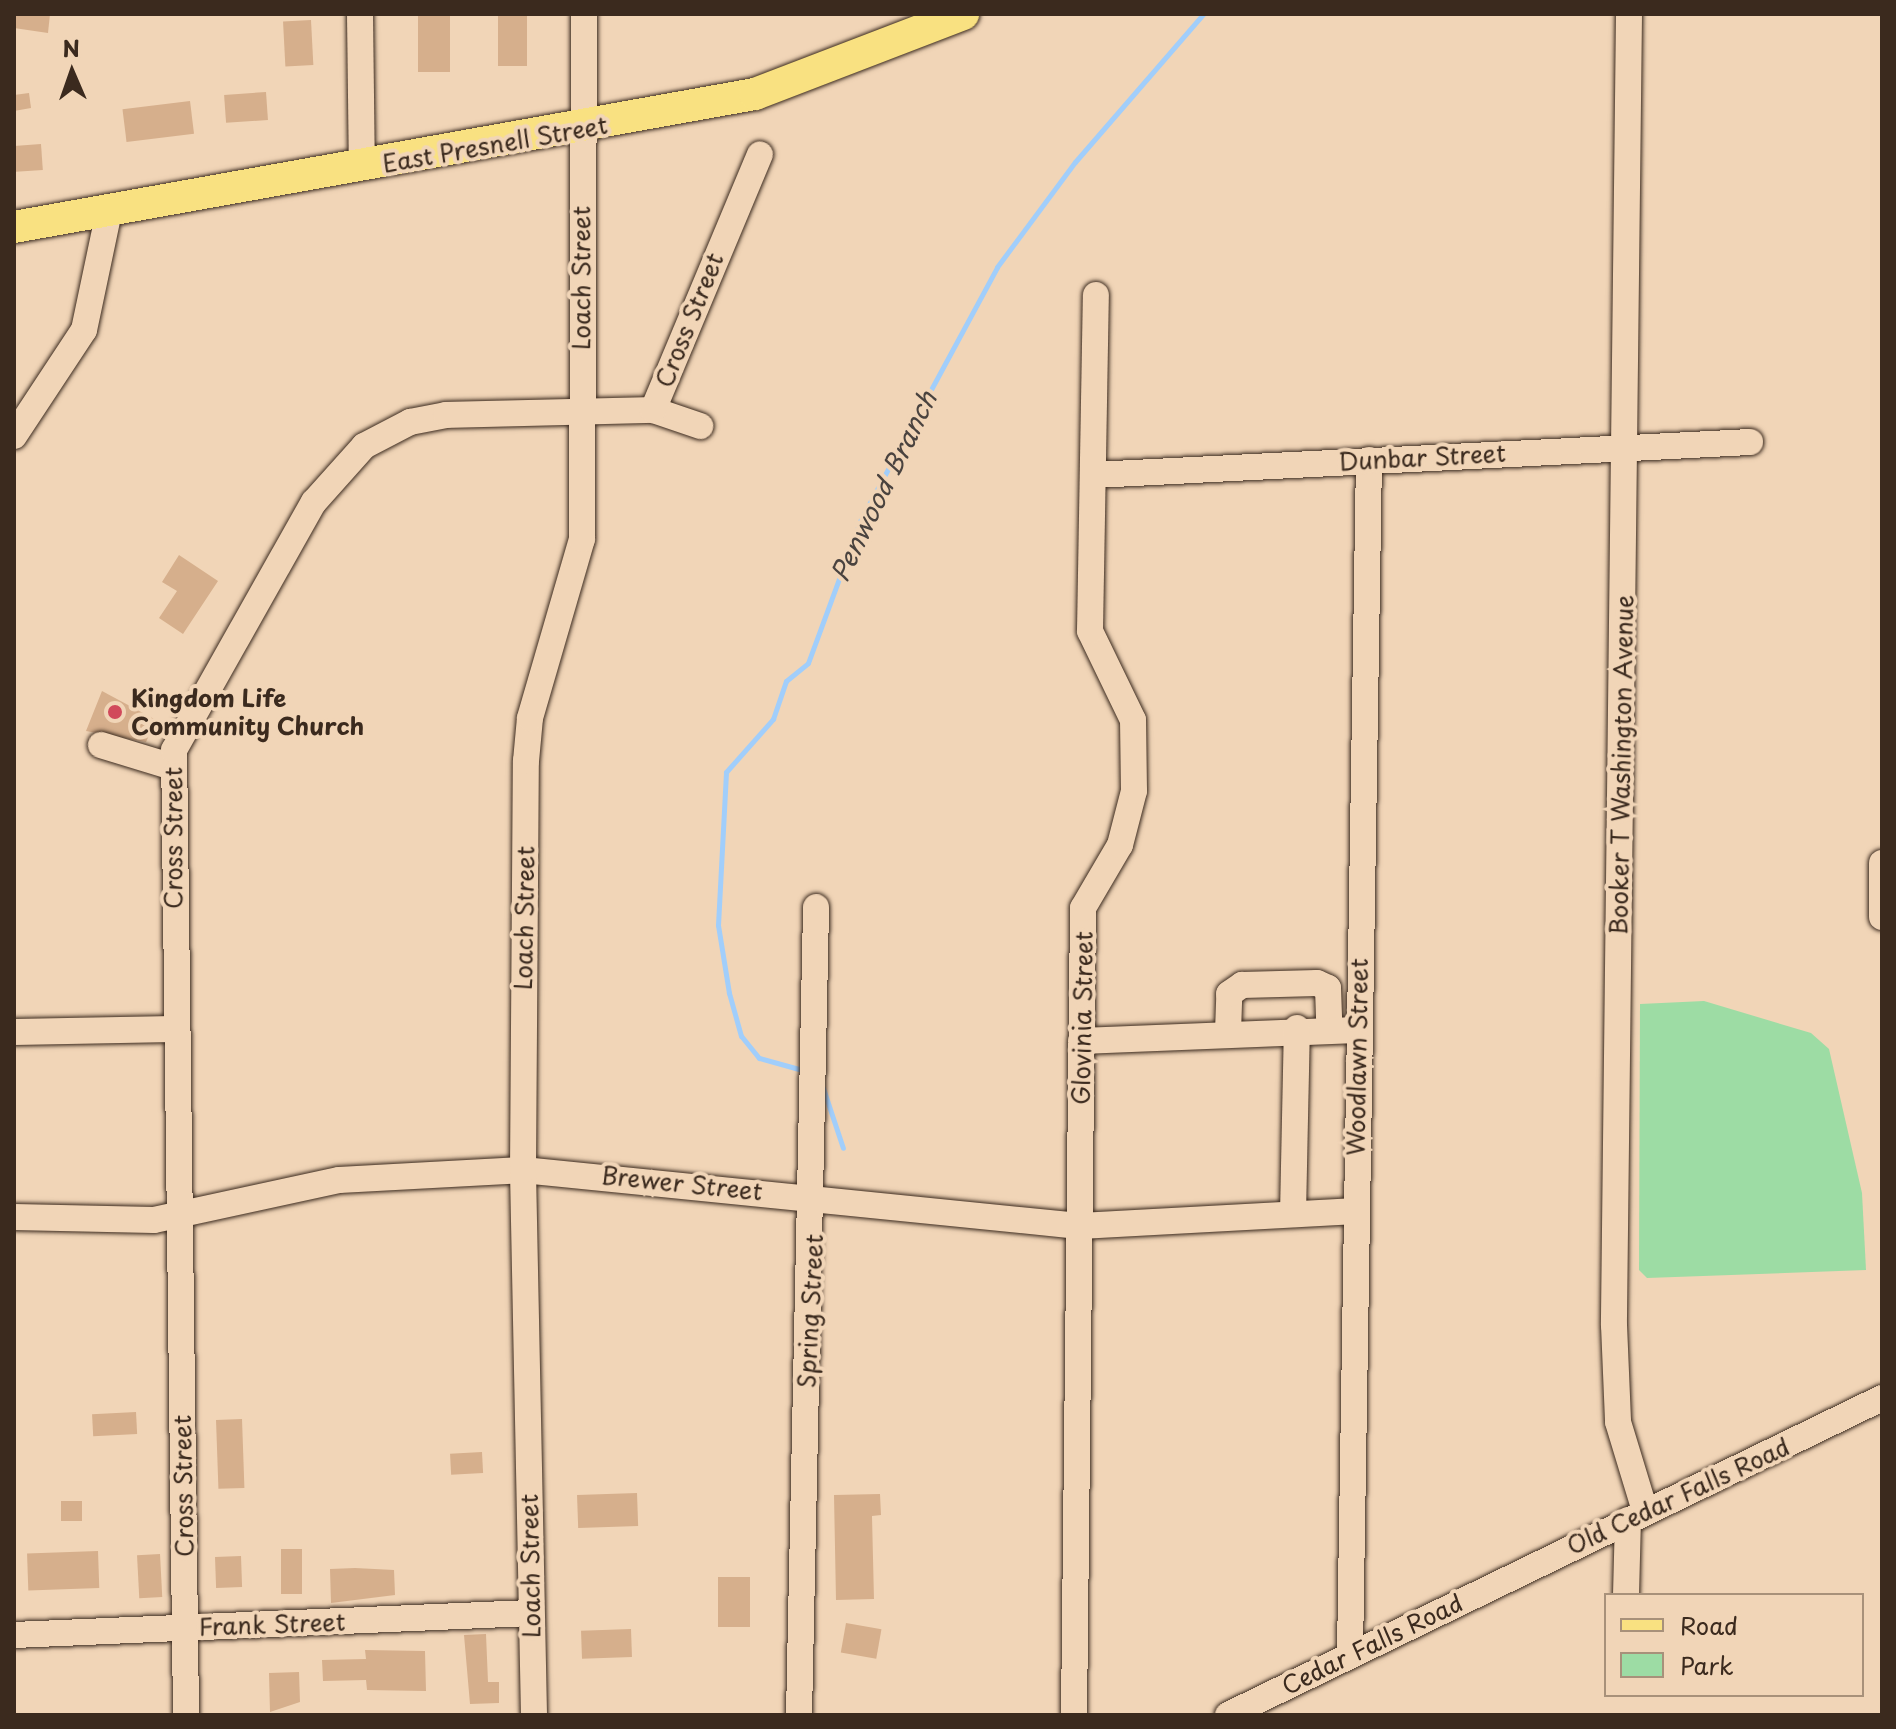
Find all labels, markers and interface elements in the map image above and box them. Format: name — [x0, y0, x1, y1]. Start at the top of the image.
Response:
text: N — [62, 31, 80, 64]
north arrow — [32, 32, 112, 112]
street label: East Presnell Street — [380, 110, 610, 178]
street label: Loach Street — [567, 205, 595, 351]
street label: Cross Street — [649, 248, 729, 392]
water label: Penwood Branch — [824, 386, 942, 586]
street label: Dunbar Street — [1337, 438, 1507, 476]
street label: Booker T Washington Avenue — [1604, 596, 1638, 934]
place label: Kingdom Life Community Church — [131, 684, 366, 740]
marker: Kingdom Life Community Church — [106, 703, 124, 721]
street label: Cross Street — [159, 766, 187, 910]
street label: Loach Street — [508, 845, 540, 991]
street label: Glovinia Street — [1066, 931, 1098, 1105]
street label: Woodlawn Street — [1341, 958, 1373, 1156]
street label: Brewer Street — [601, 1160, 763, 1206]
street label: Spring Street — [792, 1233, 828, 1389]
street label: Cross Street — [167, 1414, 199, 1558]
street label: Old Cedar Falls Road — [1561, 1431, 1795, 1561]
street label: Loach Street — [514, 1493, 546, 1639]
street label: Cedar Falls Road — [1278, 1588, 1466, 1700]
legend — [1604, 1593, 1864, 1697]
street label: Frank Street — [198, 1607, 346, 1641]
text: Road — [1680, 1607, 1738, 1643]
text: Park — [1680, 1647, 1734, 1683]

